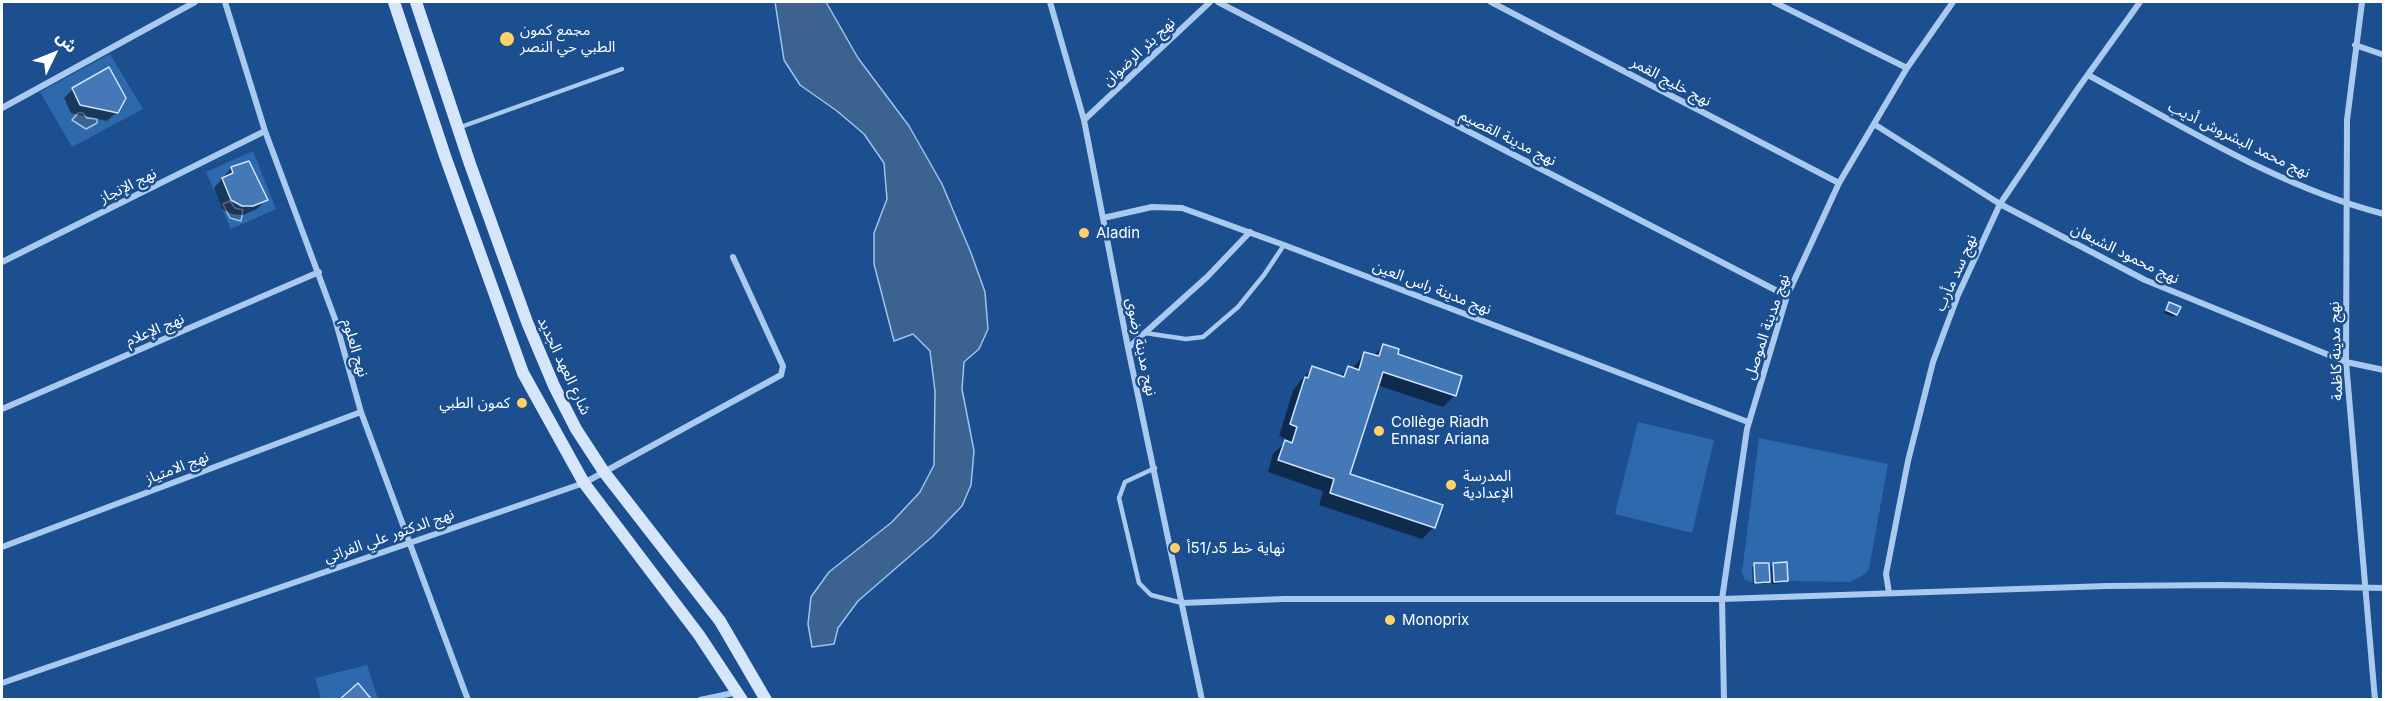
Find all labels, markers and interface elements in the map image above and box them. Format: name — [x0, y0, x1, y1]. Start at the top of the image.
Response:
street label: نهج بئر الرضوان — [1099, 14, 1179, 90]
place label: مجمع كمون الطبي حي النصر — [520, 21, 615, 56]
north arrow — [24, 24, 84, 84]
text: ش — [52, 27, 82, 57]
marker: مجمع كمون الطبي حي النصر — [498, 30, 516, 48]
street label: نهج خليج القمر — [1628, 53, 1714, 111]
street label: نهج محمد البشروش أديب — [2165, 98, 2313, 182]
street label: نهج مدينة القصيم — [1457, 106, 1559, 170]
street label: نهج الإنجاز — [96, 164, 160, 208]
street label: نهج محمود الشبعان — [2068, 220, 2182, 288]
place label: Aladin — [1096, 224, 1140, 242]
marker: Aladin — [1077, 226, 1091, 240]
street label: نهج سد مأرب — [1931, 232, 1981, 314]
street label: نهج مدينة راس العين — [1370, 257, 1494, 319]
street label: نهج مدينة الموصل — [1741, 272, 1793, 382]
street label: نهج مدينة رضوى — [1122, 296, 1160, 398]
street label: نهج مدينة كاظمة — [2325, 301, 2347, 401]
street label: نهج الإعلام — [123, 310, 187, 350]
street label: شارع العهد الجديد — [533, 314, 595, 418]
street label: نهج العلوم — [338, 317, 372, 379]
place label: كمون الطبي — [439, 394, 510, 412]
marker: كمون الطبي — [515, 396, 529, 410]
place label: Collège Riadh Ennasr Ariana — [1391, 413, 1490, 448]
marker: Collège Riadh Ennasr Ariana — [1372, 424, 1386, 438]
street label: نهج الامتياز — [143, 448, 211, 488]
place label: المدرسة الإعدادية — [1463, 467, 1513, 502]
marker: المدرسة الإعدادية — [1444, 478, 1458, 492]
street label: نهج الدكتور علي الفراتي — [322, 505, 456, 567]
place label: نهاية خط 5د/51أ — [1187, 539, 1285, 557]
marker: نهاية خط 5د/51أ — [1168, 541, 1182, 555]
place label: Monoprix — [1402, 611, 1469, 629]
marker: Monoprix — [1383, 613, 1397, 627]

